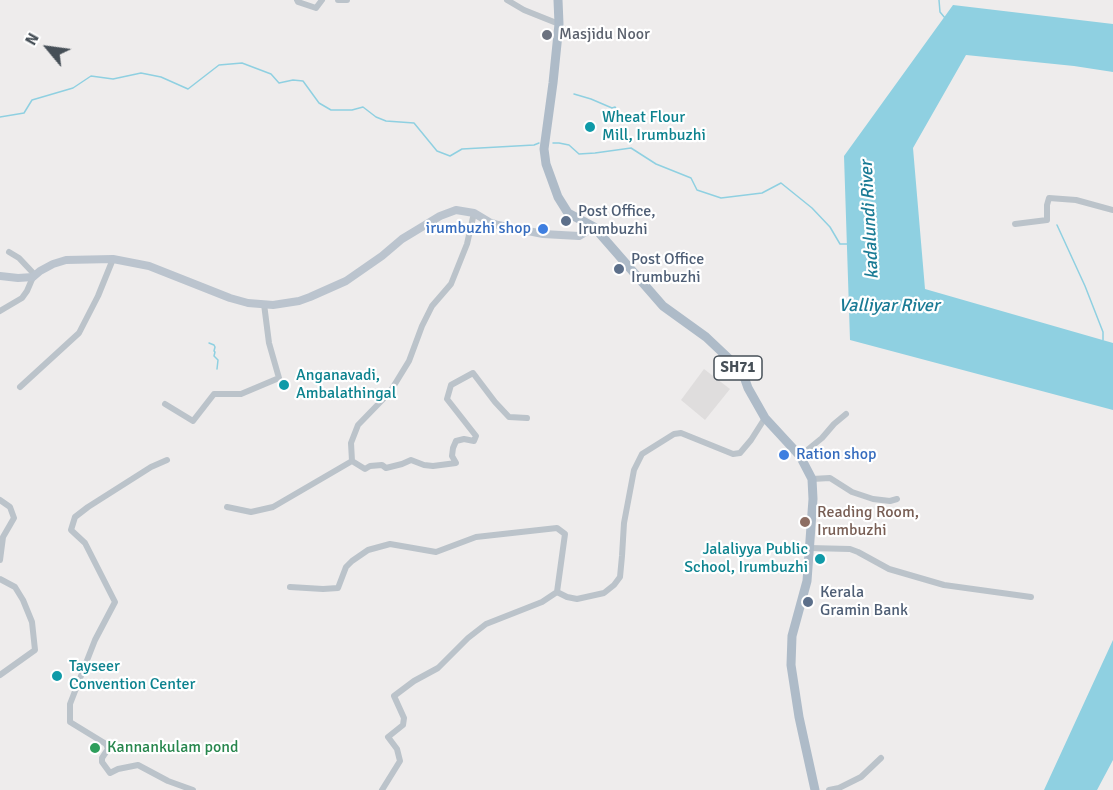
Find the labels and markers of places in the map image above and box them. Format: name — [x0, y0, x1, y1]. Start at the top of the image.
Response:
place label: Masjidu Noor — [559, 25, 650, 45]
marker: Masjidu Noor — [540, 28, 554, 42]
place label: Wheat Flour Mill, Irumbuzhi — [602, 108, 706, 146]
marker: Wheat Flour Mill, Irumbuzhi — [583, 120, 597, 134]
place label: Post Office, Irumbuzhi — [578, 202, 656, 240]
marker: Post Office, Irumbuzhi — [559, 214, 573, 228]
place label: irumbuzhi shop — [426, 219, 531, 239]
marker: irumbuzhi shop — [536, 222, 550, 236]
place label: Post Office Irumbuzhi — [631, 250, 704, 288]
marker: Post Office Irumbuzhi — [612, 262, 626, 276]
place label: Anganavadi, Ambalathingal — [296, 366, 396, 404]
marker: Anganavadi, Ambalathingal — [277, 378, 291, 392]
place label: Ration shop — [796, 445, 877, 465]
marker: Ration shop — [777, 448, 791, 462]
place label: Reading Room, Irumbuzhi — [817, 503, 919, 541]
marker: Reading Room, Irumbuzhi — [798, 515, 812, 529]
place label: Jalaliyya Public School, Irumbuzhi — [684, 540, 808, 578]
marker: Jalaliyya Public School, Irumbuzhi — [813, 552, 827, 566]
place label: Kerala Gramin Bank — [820, 583, 908, 621]
marker: Kerala Gramin Bank — [801, 595, 815, 609]
place label: Tayseer Convention Center — [69, 657, 195, 695]
marker: Tayseer Convention Center — [50, 669, 64, 683]
place label: Kannankulam pond — [107, 738, 239, 758]
marker: Kannankulam pond — [88, 741, 102, 755]

